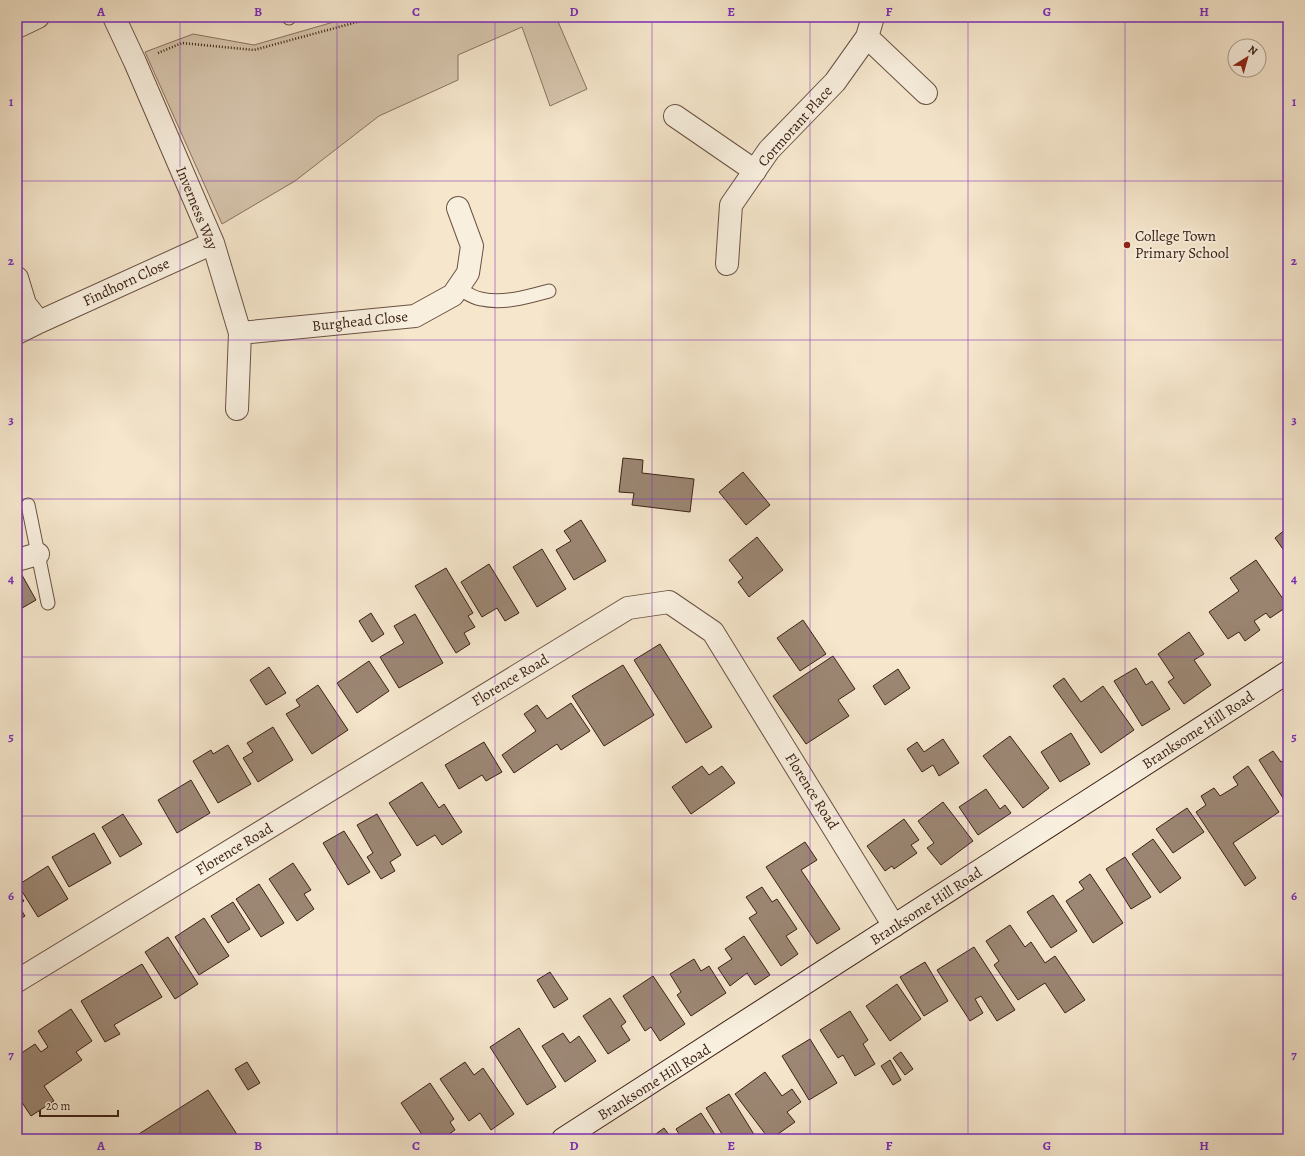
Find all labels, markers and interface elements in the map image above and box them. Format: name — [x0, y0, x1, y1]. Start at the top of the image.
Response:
text: A — [96, 3, 106, 20]
text: B — [254, 3, 262, 20]
text: C — [412, 3, 420, 20]
text: D — [569, 3, 579, 20]
text: E — [727, 3, 735, 20]
text: F — [886, 3, 893, 20]
text: G — [1043, 3, 1051, 20]
text: H — [1199, 3, 1209, 20]
north arrow — [1227, 38, 1267, 78]
text: N — [1245, 42, 1260, 59]
street label: Cormorant Place — [753, 81, 837, 171]
text: 1 — [9, 93, 14, 110]
text: 1 — [1292, 93, 1297, 110]
street label: Inverness Way — [171, 163, 223, 253]
place label: College Town Primary School — [1135, 226, 1229, 263]
marker: College Town Primary School — [1122, 240, 1132, 250]
text: 2 — [8, 252, 15, 269]
text: 2 — [1291, 252, 1298, 269]
street label: Findhorn Close — [79, 253, 173, 311]
street label: Burghead Close — [311, 306, 409, 336]
text: 3 — [8, 411, 14, 428]
text: 3 — [1291, 411, 1297, 428]
text: 4 — [8, 570, 14, 587]
text: 4 — [1291, 570, 1297, 587]
street label: Florence Road — [468, 649, 553, 711]
street label: Branksome Hill Road — [1138, 686, 1259, 774]
text: 5 — [8, 728, 14, 745]
text: 5 — [1291, 728, 1297, 745]
street label: Florence Road — [781, 749, 844, 834]
street label: Florence Road — [192, 818, 277, 880]
street label: Branksome Hill Road — [866, 862, 987, 950]
text: 6 — [8, 887, 14, 904]
text: 6 — [1291, 887, 1297, 904]
street label: Branksome Hill Road — [594, 1039, 715, 1125]
text: 7 — [8, 1046, 14, 1063]
text: 7 — [1291, 1046, 1297, 1063]
scale bar — [40, 1092, 118, 1118]
text: 20 m — [46, 1098, 70, 1114]
text: A — [96, 1137, 106, 1154]
text: B — [254, 1137, 262, 1154]
text: C — [412, 1137, 420, 1154]
text: D — [569, 1137, 579, 1154]
text: E — [727, 1137, 735, 1154]
text: F — [886, 1137, 893, 1154]
text: G — [1043, 1137, 1051, 1154]
text: H — [1199, 1137, 1209, 1154]

